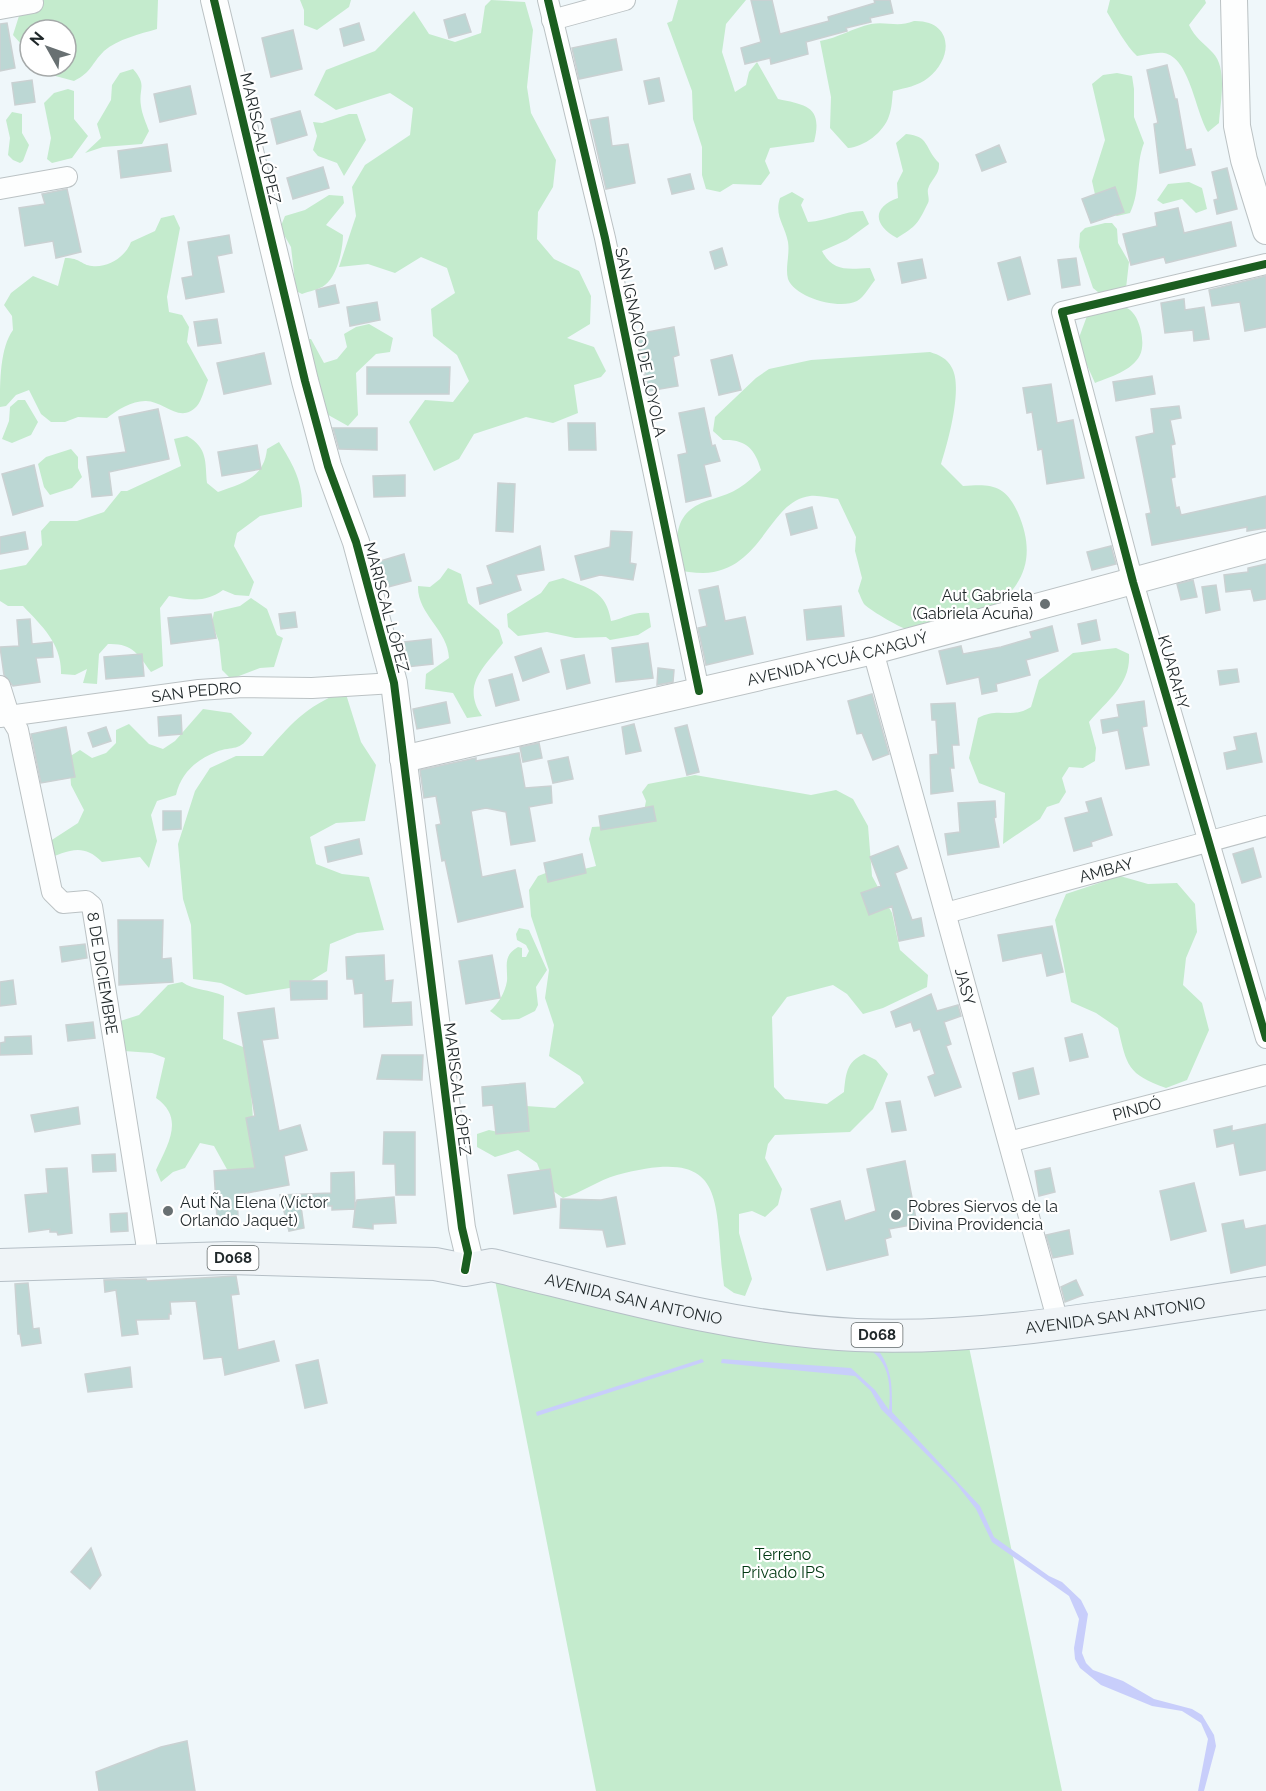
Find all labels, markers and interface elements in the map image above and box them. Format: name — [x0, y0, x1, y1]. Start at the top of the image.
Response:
north arrow — [18, 18, 78, 78]
text: N — [26, 28, 48, 49]
street label: MARISCAL LÓPEZ — [236, 70, 286, 206]
street label: SAN IGNACIO DE LOYOLA — [611, 246, 670, 439]
street label: MARISCAL LÓPEZ — [360, 540, 414, 674]
place label: Aut Gabriela (Gabriela Acuña) — [913, 586, 1033, 623]
marker: Aut Gabriela (Gabriela Acuña) — [1038, 597, 1052, 611]
street label: AVENIDA YCUÁ CA'AGUÝ — [745, 626, 931, 690]
street label: KUARAHY — [1154, 633, 1193, 712]
street label: SAN PEDRO — [150, 678, 242, 706]
street label: AMBAY — [1077, 853, 1136, 886]
street label: 8 DE DICIEMBRE — [83, 911, 122, 1036]
street label: JASY — [951, 966, 979, 1008]
street label: MARISCAL LÓPEZ — [440, 1021, 476, 1157]
street label: PINDÓ — [1110, 1093, 1163, 1125]
place label: Aut Ña Elena (Víctor Orlando Jaquet) — [180, 1192, 328, 1230]
place label: Pobres Siervos de la Divina Providencia — [908, 1197, 1058, 1234]
marker: Aut Ña Elena (Víctor Orlando Jaquet) — [161, 1204, 175, 1218]
marker: Pobres Siervos de la Divina Providencia — [889, 1208, 903, 1222]
road number: D068 — [208, 1246, 258, 1270]
street label: AVENIDA SAN ANTONIO — [543, 1269, 724, 1329]
street label: AVENIDA SAN ANTONIO — [1024, 1293, 1207, 1338]
road number: D068 — [852, 1323, 902, 1347]
park label: Terreno Privado IPS — [741, 1545, 825, 1582]

